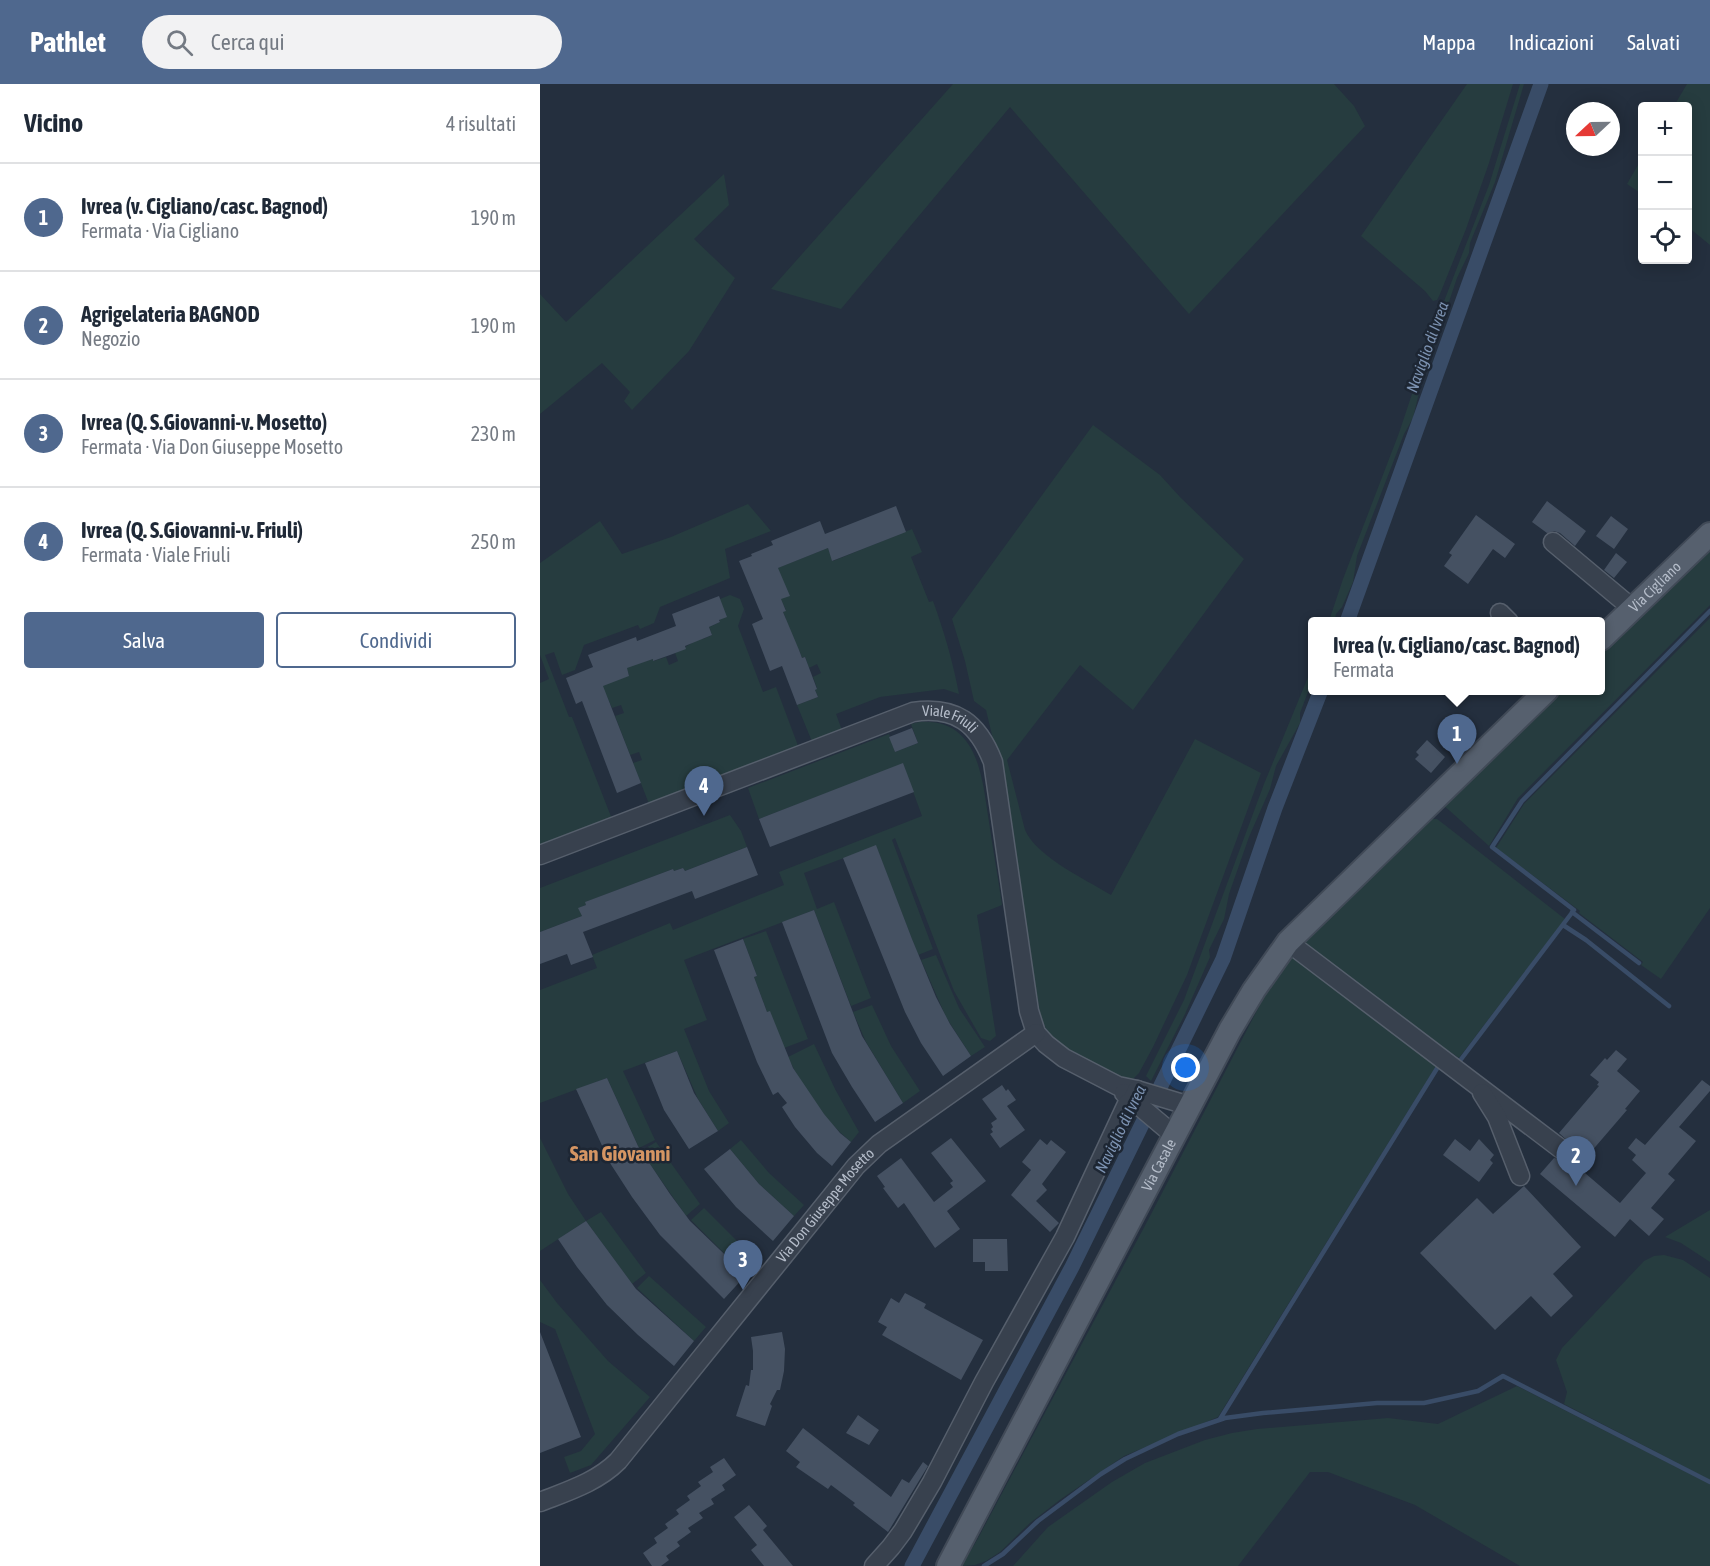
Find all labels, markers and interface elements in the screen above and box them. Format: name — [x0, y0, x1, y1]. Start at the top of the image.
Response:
search box — [142, 15, 562, 69]
text: Pathlet — [30, 26, 106, 58]
icon: search — [163, 26, 196, 59]
text: Cerca qui — [211, 29, 285, 55]
text: Mappa — [1422, 30, 1476, 54]
text: Indicazioni — [1509, 30, 1594, 54]
text: Salvati — [1627, 30, 1680, 54]
north arrow — [1566, 102, 1620, 156]
map controls — [1638, 102, 1692, 264]
button: + — [1638, 102, 1692, 156]
text: Vicino — [24, 108, 83, 138]
text: 4 risultati — [446, 112, 516, 135]
button: − — [1638, 156, 1692, 210]
text: Ivrea (v. Cigliano/casc. Bagnod) — [81, 193, 328, 219]
text: 1 — [39, 206, 48, 229]
text: 190 m — [471, 206, 516, 229]
button: locate — [1638, 210, 1692, 264]
text: Fermata · Via Cigliano — [81, 219, 239, 242]
water label: Naviglio di Ivrea — [1402, 299, 1453, 395]
text: Agrigelateria BAGNOD — [81, 301, 260, 327]
text: 2 — [39, 314, 48, 337]
text: 190 m — [471, 314, 516, 337]
text: Negozio — [81, 327, 140, 350]
text: Ivrea (Q. S.Giovanni-v. Mosetto) — [81, 409, 327, 435]
text: 3 — [39, 422, 48, 445]
text: 230 m — [471, 422, 516, 445]
text: Fermata · Via Don Giuseppe Mosetto — [81, 435, 343, 458]
text: Ivrea (Q. S.Giovanni-v. Friuli) — [81, 517, 303, 543]
text: 4 — [39, 530, 48, 553]
text: 250 m — [471, 530, 516, 553]
text: Fermata · Viale Friuli — [81, 543, 231, 566]
street label: Via Cigliano — [1625, 558, 1684, 615]
button: Salva — [24, 612, 264, 668]
button: Condividi — [276, 612, 516, 668]
popup — [1308, 617, 1605, 695]
text: Ivrea (v. Cigliano/casc. Bagnod) — [1333, 632, 1580, 658]
text: Fermata — [1333, 658, 1394, 681]
street label: Viale Friuli — [922, 702, 982, 736]
pin: 1 — [1438, 714, 1476, 764]
pin: 4 — [684, 766, 724, 816]
your location — [1171, 1053, 1200, 1082]
water label: Naviglio di Ivrea — [1091, 1082, 1150, 1176]
street label: Via Casale — [1138, 1136, 1179, 1194]
pin: 2 — [1556, 1136, 1596, 1186]
district label: San Giovanni — [570, 1141, 670, 1165]
street label: Via Don Giuseppe Mosetto — [773, 1144, 877, 1266]
pin: 3 — [724, 1240, 762, 1290]

